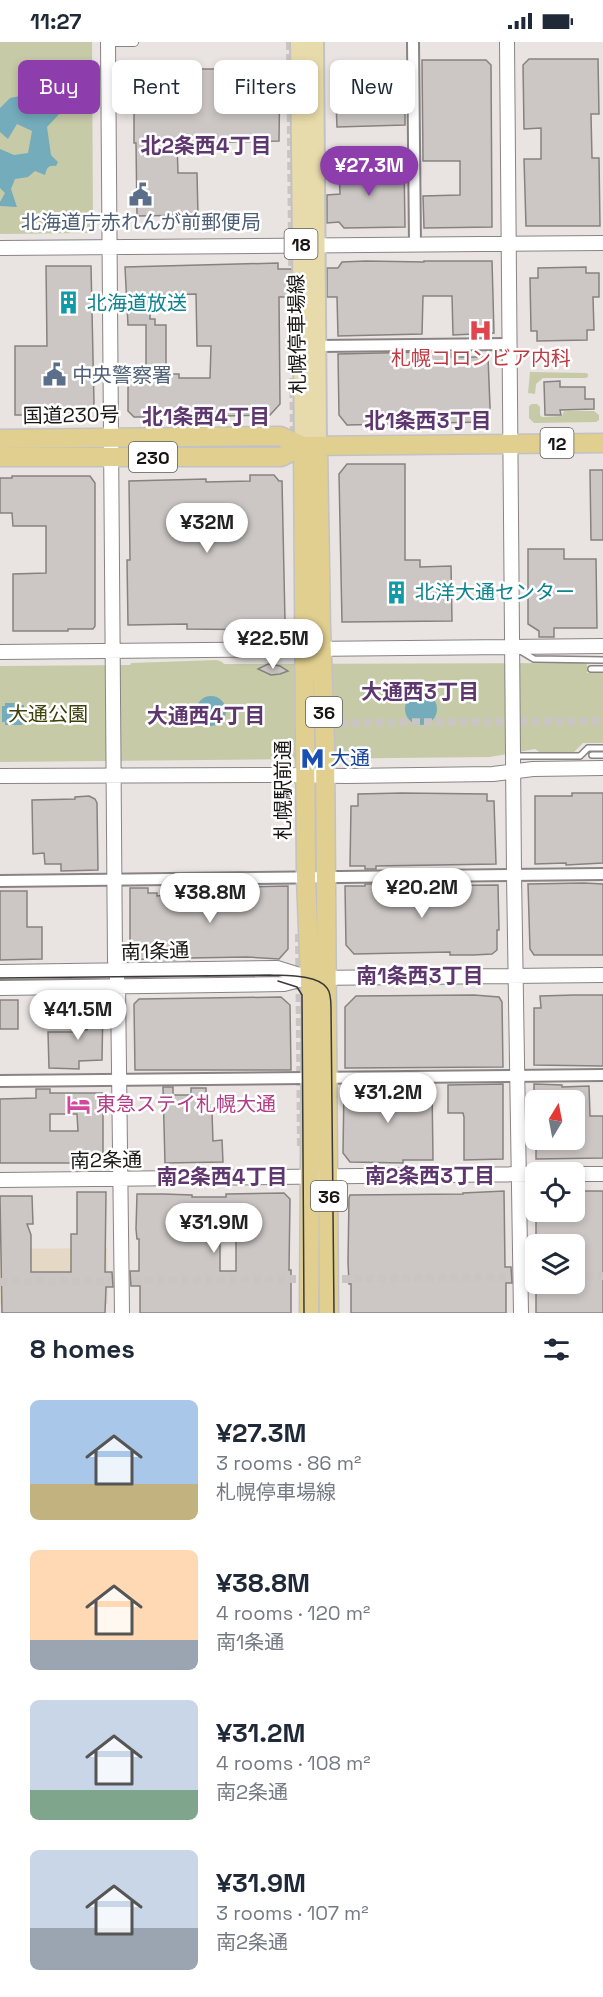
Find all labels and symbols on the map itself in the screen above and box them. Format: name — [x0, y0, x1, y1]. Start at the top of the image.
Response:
district label: 北2条西4丁目 — [141, 132, 271, 159]
pin: ¥27.3M — [320, 146, 418, 197]
public building icon: 北海道庁赤れんが前郵便局 — [128, 181, 154, 207]
place label: 北海道庁赤れんが前郵便局 — [21, 209, 261, 235]
road number: 18 — [284, 229, 318, 259]
street label: 札幌停車場線 — [283, 274, 311, 394]
building icon: 北海道放送 — [56, 290, 82, 316]
place label: 北海道放送 — [87, 290, 187, 316]
hospital icon: 札幌コロンビア内科 — [468, 318, 494, 344]
place label: 札幌コロンビア内科 — [391, 345, 571, 371]
public building icon: 中央警察署 — [41, 362, 67, 388]
place label: 中央警察署 — [72, 362, 172, 388]
street label: 国道230号 — [22, 401, 120, 429]
district label: 北1条西4丁目 — [142, 403, 270, 430]
district label: 北1条西3丁目 — [364, 407, 492, 434]
road number: 12 — [540, 428, 574, 458]
road number: 230 — [129, 442, 177, 472]
pin: ¥32M — [171, 503, 243, 554]
building icon: 北洋大通センター — [384, 579, 410, 605]
place label: 北洋大通センター — [415, 579, 575, 605]
pin: ¥22.5M — [224, 619, 322, 670]
district label: 大通西3丁目 — [361, 678, 479, 705]
road number: 36 — [306, 697, 342, 727]
park label: 大通公園 — [8, 701, 88, 727]
district label: 大通西4丁目 — [147, 702, 265, 729]
street label: 札幌駅前通 — [270, 740, 296, 840]
metro station icon: 大通 — [299, 745, 325, 771]
place label: 大通 — [330, 745, 370, 771]
pin: ¥20.2M — [373, 868, 471, 919]
pin: ¥38.8M — [161, 873, 259, 924]
street label: 南1条通 — [120, 937, 190, 965]
district label: 南1条西3丁目 — [356, 962, 484, 989]
pin: ¥41.5M — [29, 990, 127, 1041]
pin: ¥31.2M — [339, 1073, 437, 1124]
north arrow — [525, 1090, 585, 1150]
hotel icon: 東急ステイ札幌大通 — [65, 1091, 91, 1117]
place label: 東急ステイ札幌大通 — [96, 1091, 276, 1117]
street label: 南2条通 — [70, 1146, 142, 1174]
district label: 南2条西3丁目 — [365, 1162, 495, 1189]
district label: 南2条西4丁目 — [157, 1163, 287, 1190]
road number: 36 — [311, 1181, 347, 1211]
pin: ¥31.9M — [165, 1203, 263, 1254]

